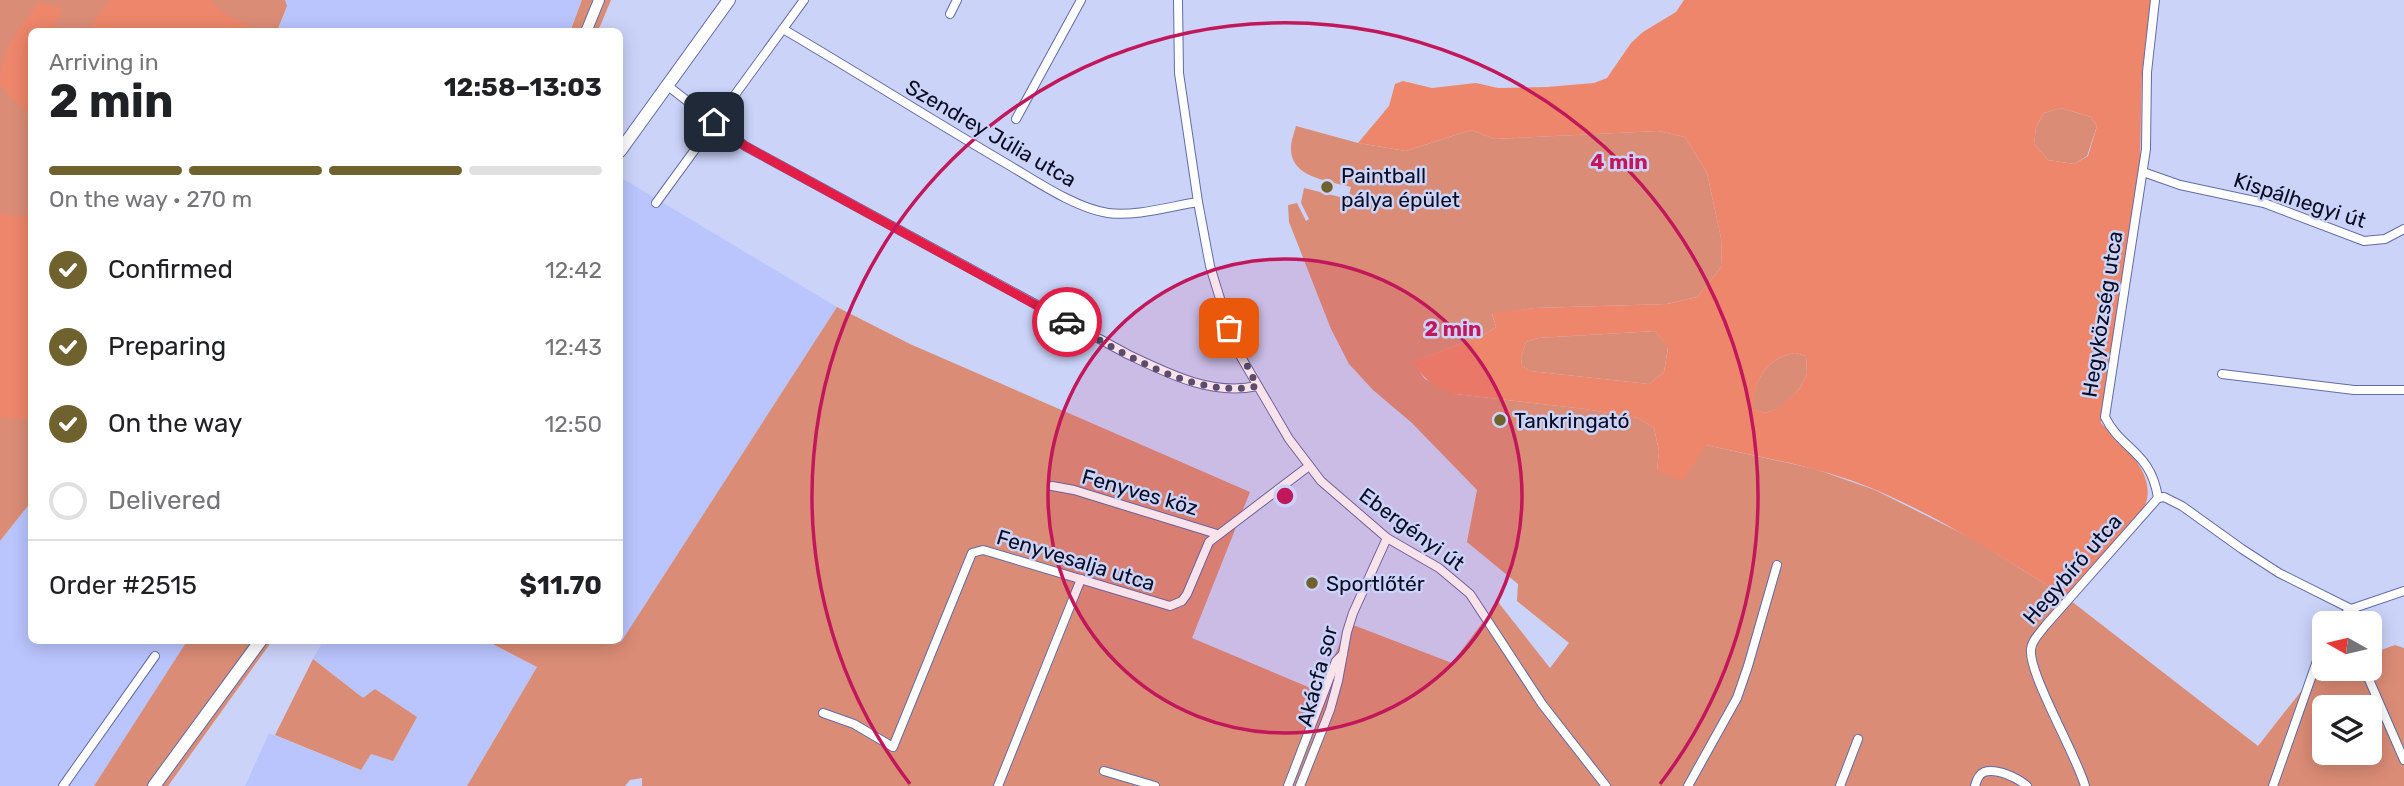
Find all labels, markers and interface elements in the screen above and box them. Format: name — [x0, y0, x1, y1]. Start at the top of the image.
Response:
text: Arriving in — [49, 48, 159, 76]
text: 12:58–13:03 — [444, 72, 602, 103]
text: 2 min — [49, 74, 174, 129]
street label: Szendrey Júlia utca — [901, 74, 1081, 192]
pin — [684, 92, 744, 152]
icon: home — [695, 103, 733, 141]
text: 4 min — [1590, 149, 1648, 174]
place label: Paintball pálya épület — [1341, 163, 1460, 212]
street label: Kispálhegyi út — [2231, 167, 2369, 233]
marker: Paintball pálya épület — [1319, 179, 1335, 195]
text: On the way · 270 m — [49, 185, 252, 213]
street label: Hegyközség utca — [2077, 229, 2127, 399]
icon: check — [49, 251, 87, 289]
text: Confirmed — [108, 254, 233, 285]
text: 12:42 — [545, 256, 602, 284]
courier — [1032, 287, 1102, 357]
pin — [1199, 298, 1259, 358]
icon: car — [1048, 303, 1086, 341]
icon: bag — [1210, 309, 1248, 347]
text: 2 min — [1425, 316, 1481, 341]
icon: check — [49, 328, 87, 366]
text: Preparing — [108, 331, 226, 362]
text: 12:43 — [545, 333, 602, 361]
icon: check — [49, 405, 87, 443]
text: On the way — [108, 408, 242, 439]
place label: Tankringató — [1514, 408, 1629, 433]
text: 12:50 — [545, 410, 602, 438]
marker: Tankringató — [1492, 412, 1508, 428]
street label: Fenyves köz — [1079, 464, 1201, 520]
street label: Ebergényi út — [1354, 482, 1470, 576]
centre of rings — [1273, 484, 1297, 508]
text: Delivered — [108, 485, 221, 516]
street label: Hegybíró utca — [2017, 509, 2127, 629]
street label: Fenyvesalja utca — [994, 524, 1158, 596]
text: Order #2515 — [49, 570, 197, 601]
text: $11.70 — [520, 570, 602, 601]
place label: Sportlőtér — [1326, 571, 1425, 596]
marker: Sportlőtér — [1304, 575, 1320, 591]
north arrow — [2312, 611, 2382, 681]
map controls — [2312, 611, 2382, 765]
street label: Akácfa sor — [1292, 623, 1342, 729]
button: layers — [2312, 695, 2382, 765]

